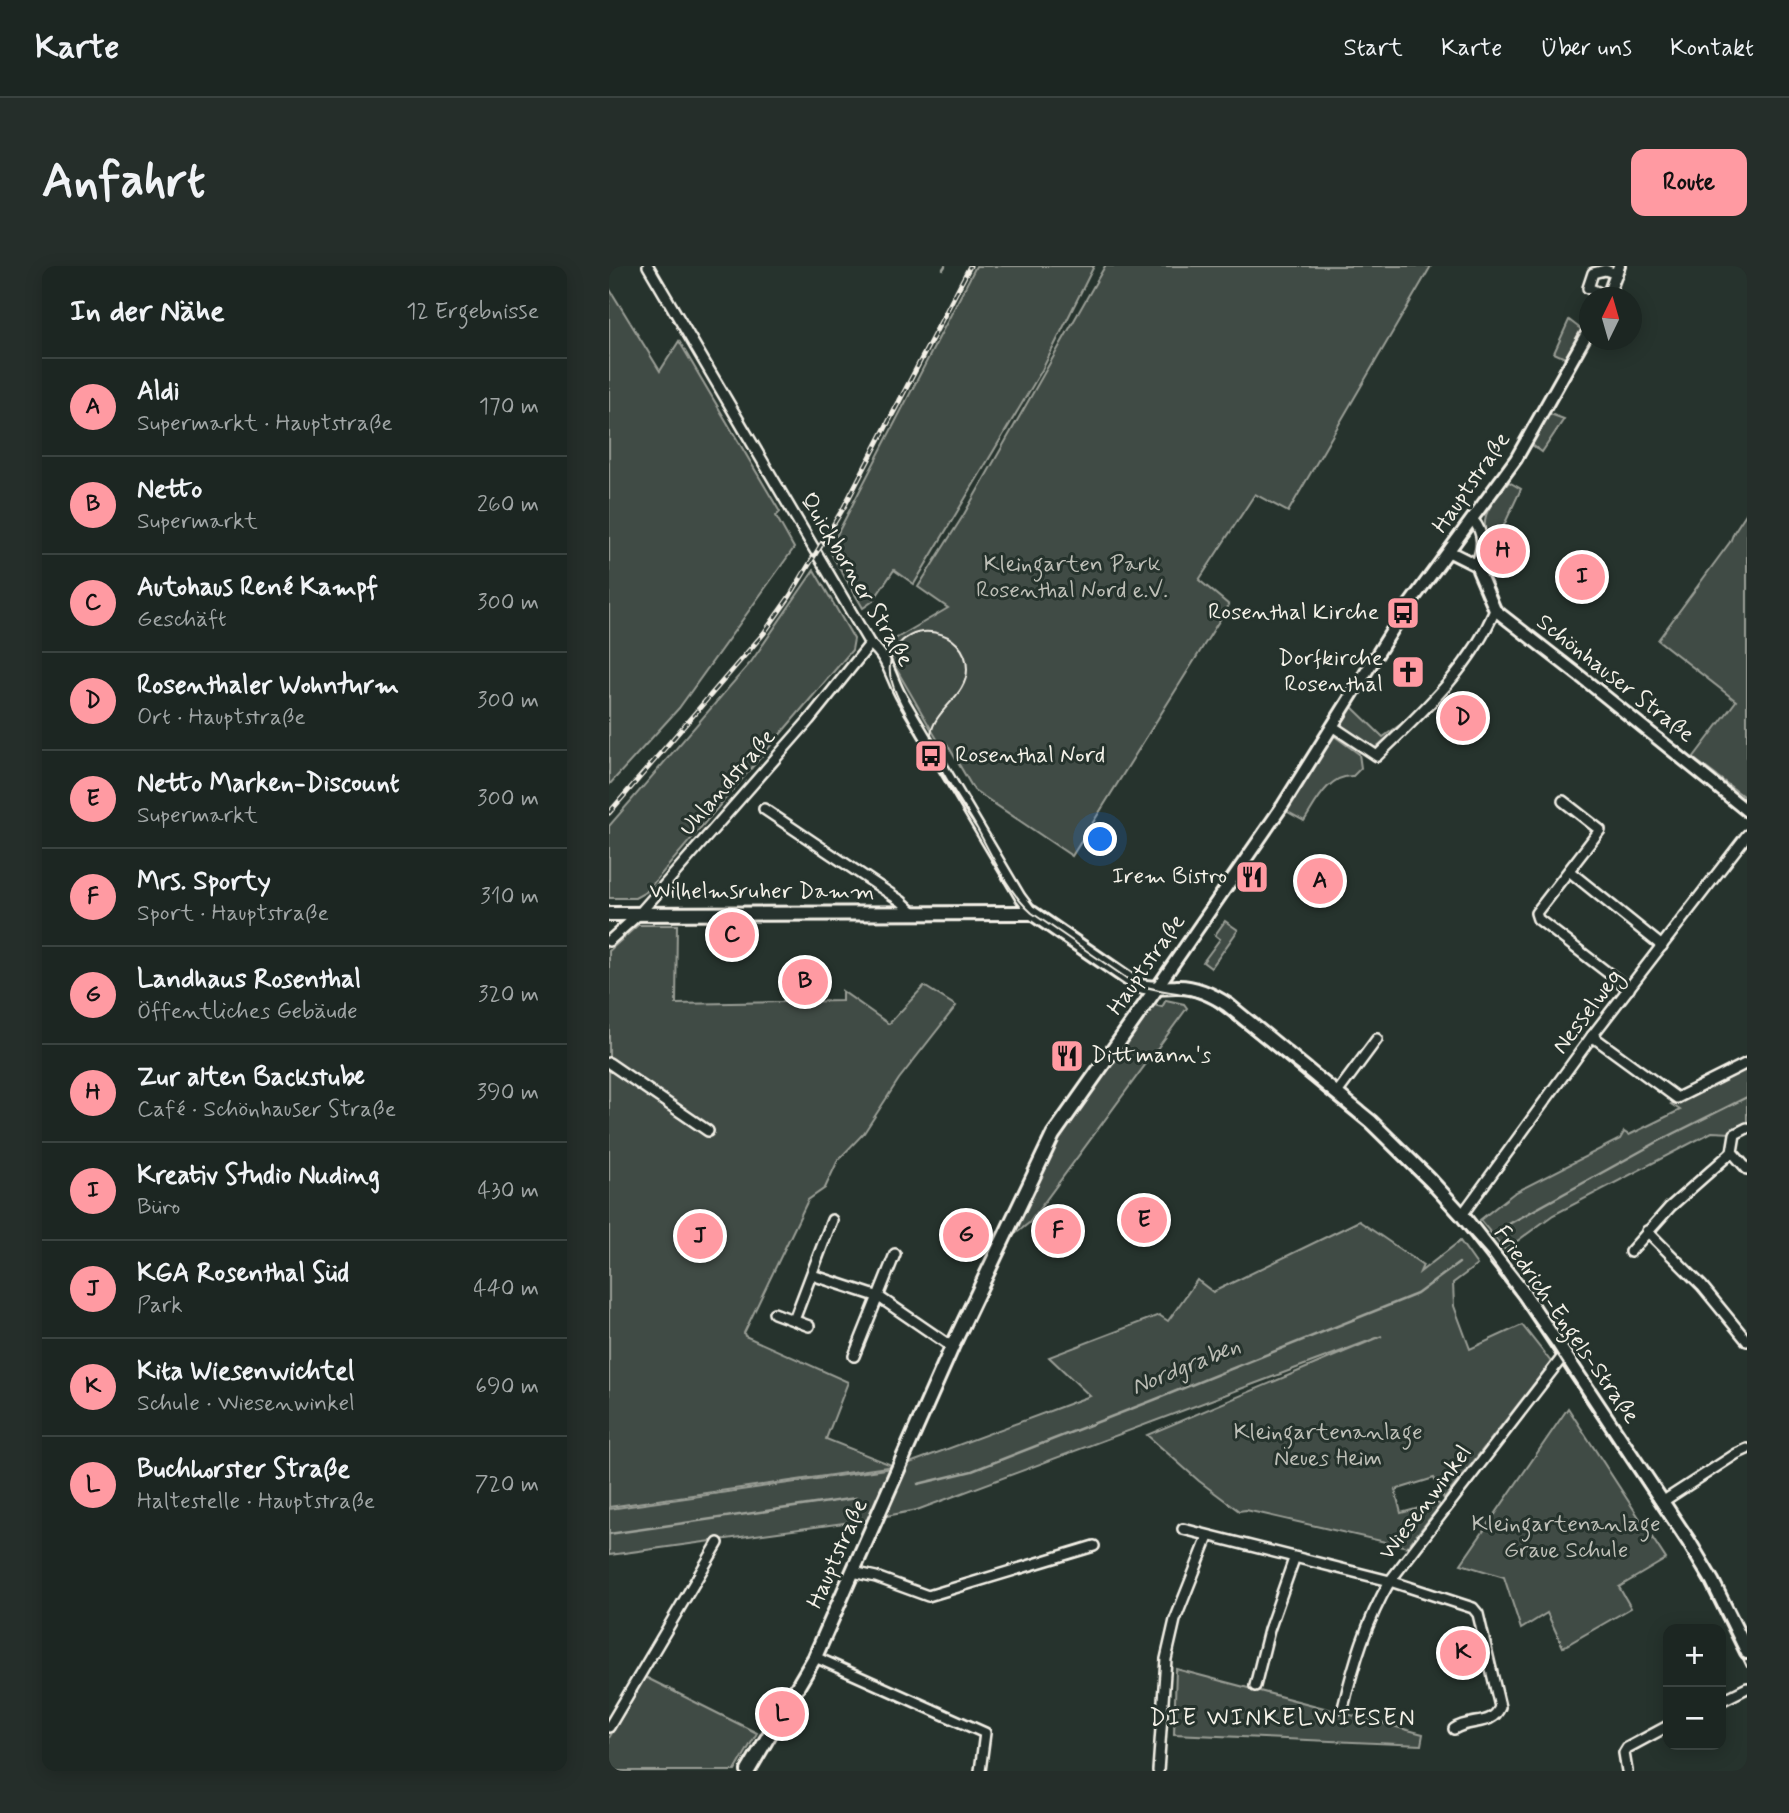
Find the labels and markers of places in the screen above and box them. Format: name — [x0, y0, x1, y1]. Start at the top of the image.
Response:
pin: H — [1480, 525, 1526, 577]
pin: I — [1559, 551, 1605, 603]
bus stop icon: Rosenthal Kirche — [1384, 594, 1422, 632]
place label: Rosenthal Kirche — [1208, 598, 1379, 628]
place label: Dorfkirche Rosenthal — [1278, 644, 1383, 700]
church icon: Dorfkirche Rosenthal — [1389, 653, 1427, 691]
pin: D — [1440, 692, 1486, 744]
bus stop icon: Rosenthal Nord — [912, 737, 950, 775]
place label: Rosenthal Nord — [955, 741, 1105, 771]
pin: A — [1297, 855, 1343, 907]
restaurant icon: Irem Bistro — [1233, 858, 1271, 896]
place label: Irem Bistro — [1112, 862, 1227, 892]
pin: C — [709, 909, 755, 961]
pin: B — [782, 956, 828, 1008]
restaurant icon: Dittmann's — [1048, 1037, 1086, 1075]
place label: Dittmann's — [1091, 1041, 1211, 1071]
pin: E — [1121, 1194, 1167, 1246]
pin: F — [1035, 1205, 1081, 1257]
pin: G — [943, 1209, 989, 1261]
pin: J — [677, 1210, 723, 1262]
pin: K — [1440, 1627, 1486, 1679]
pin: L — [759, 1688, 805, 1740]

